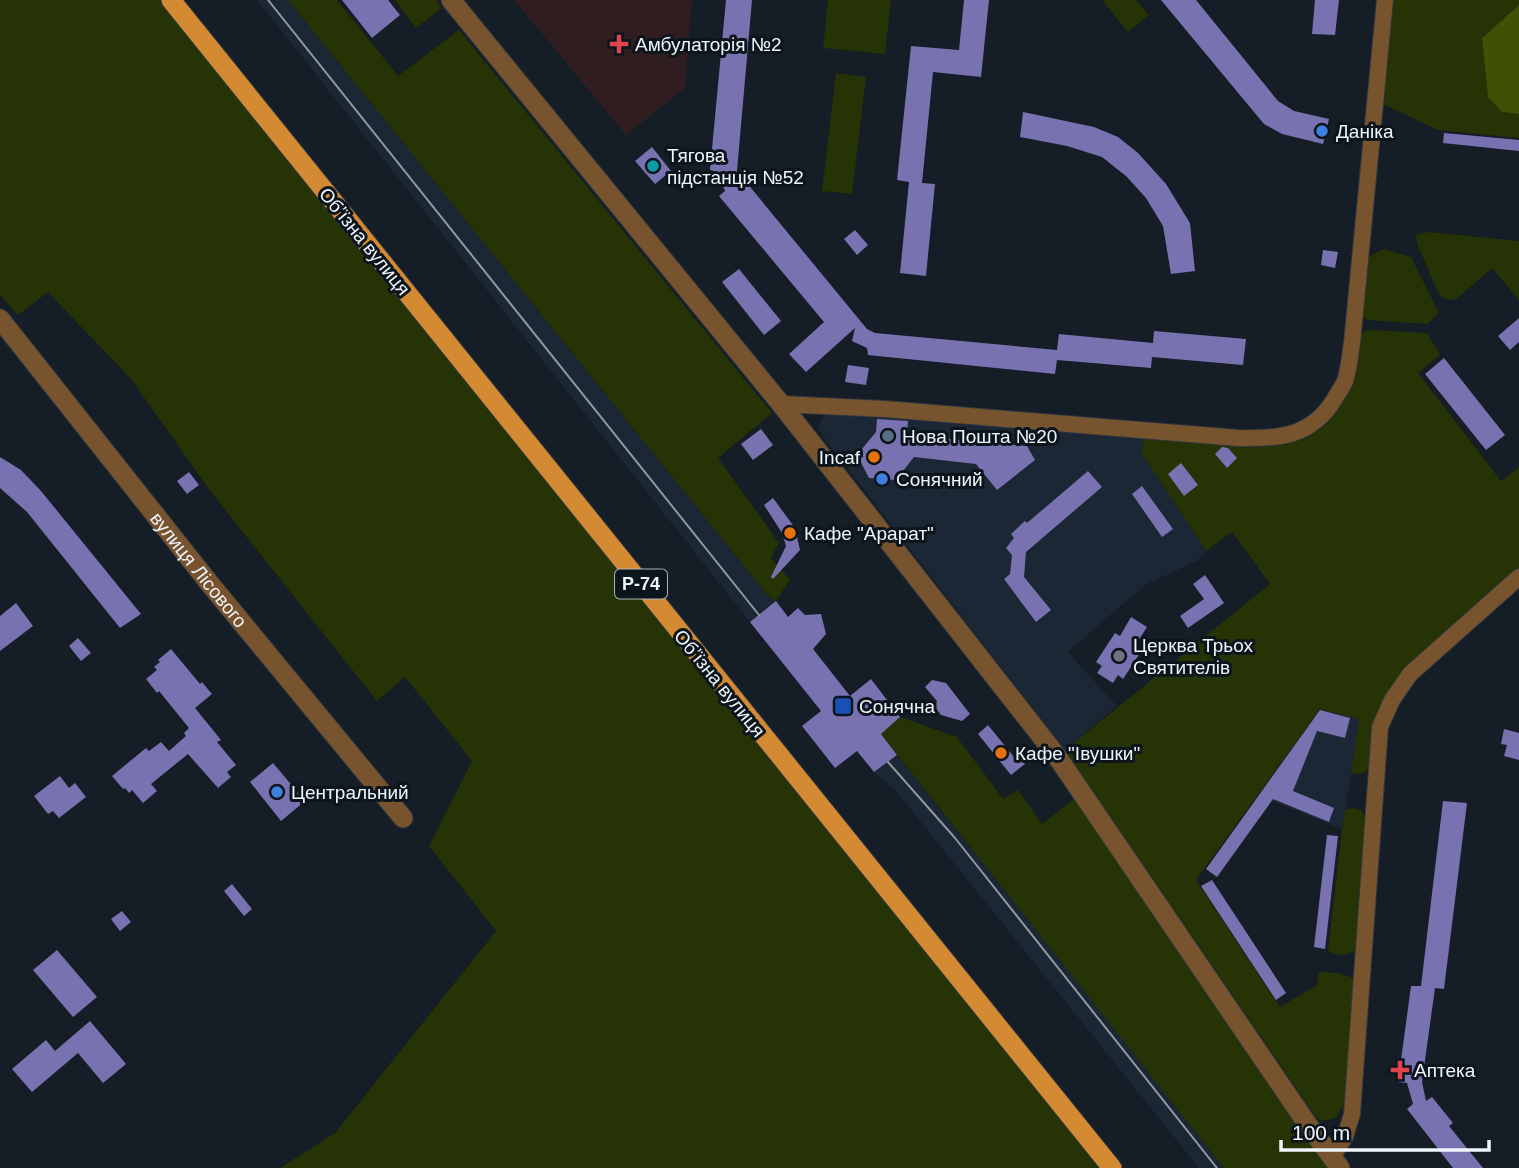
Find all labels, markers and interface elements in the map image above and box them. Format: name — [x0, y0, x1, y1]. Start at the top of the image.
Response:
marker: Амбулаторія №2 — [609, 34, 629, 54]
place label: Амбулаторія №2 — [635, 34, 782, 55]
place label: Даніка — [1336, 121, 1394, 142]
marker: Даніка — [1314, 123, 1330, 139]
place label: Тягова підстанція №52 — [667, 145, 804, 188]
marker: Тягова підстанція №52 — [645, 158, 661, 174]
street label: Обʼїзна вулиця — [315, 183, 414, 299]
place label: Нова Пошта №20 — [902, 426, 1057, 447]
marker: Нова Пошта №20 — [880, 428, 896, 444]
place label: Incaf — [819, 447, 861, 468]
marker: Incaf — [866, 449, 882, 465]
place label: Сонячний — [896, 469, 983, 490]
marker: Сонячний — [874, 471, 890, 487]
street label: вулиця Лісового — [146, 508, 251, 632]
place label: Кафе "Арарат" — [804, 523, 934, 544]
marker: Кафе "Арарат" — [782, 525, 798, 541]
road number: Р-74 — [615, 570, 667, 598]
street label: Обʼїзна вулиця — [670, 625, 769, 741]
place label: Церква Трьох Святителів — [1133, 635, 1254, 678]
marker: Церква Трьох Святителів — [1111, 648, 1127, 664]
marker: Сонячна — [833, 696, 853, 716]
place label: Сонячна — [859, 696, 935, 717]
place label: Кафе "Івушки" — [1015, 743, 1140, 764]
marker: Кафе "Івушки" — [993, 745, 1009, 761]
place label: Центральний — [291, 782, 409, 803]
marker: Центральний — [269, 784, 285, 800]
place label: Аптека — [1414, 1060, 1476, 1081]
marker: Аптека — [1392, 1062, 1408, 1078]
scale bar — [1281, 1108, 1489, 1152]
text: 100 m — [1292, 1121, 1350, 1144]

